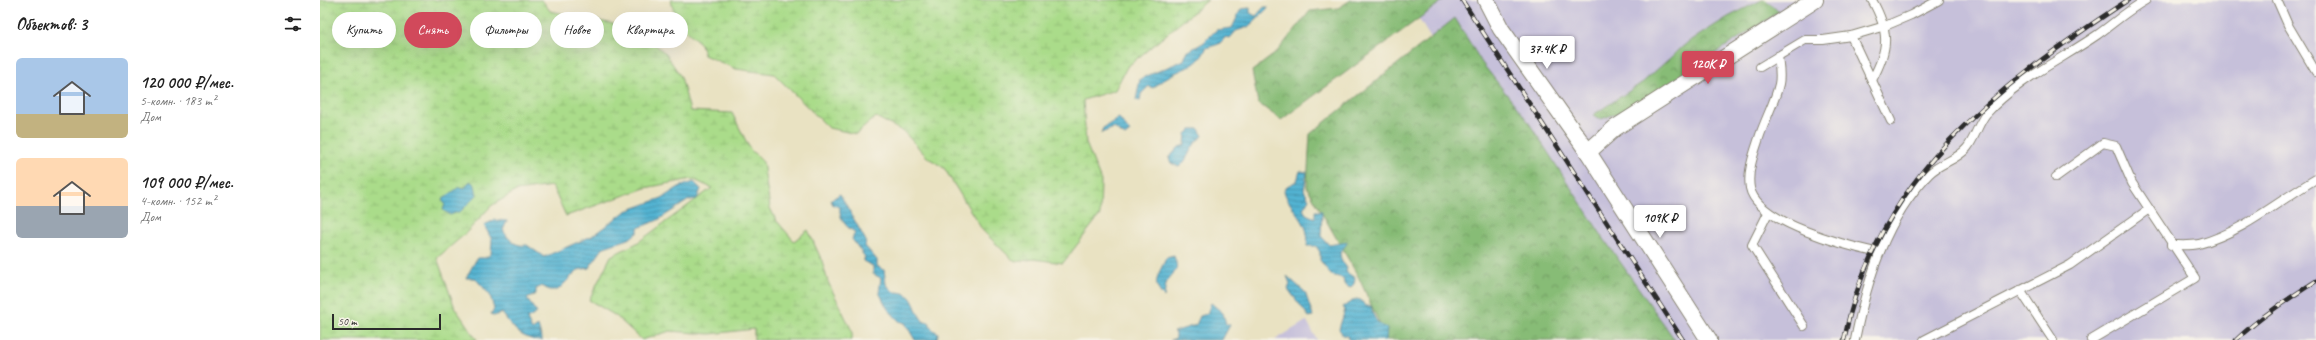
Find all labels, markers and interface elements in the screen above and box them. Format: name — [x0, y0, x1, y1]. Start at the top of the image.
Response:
chip: Купить — [332, 12, 396, 48]
chip: Снять — [404, 12, 462, 48]
chip: Фильтры — [470, 12, 542, 48]
chip: Новое — [550, 12, 604, 48]
chip: Квартира — [612, 12, 688, 48]
icon: filters — [282, 13, 304, 35]
text: Объектов: 3 — [16, 14, 87, 35]
pin: 37.4K ₽ — [1510, 36, 1584, 70]
text: 37.4K ₽ — [1529, 41, 1565, 57]
pin: 120K ₽ — [1675, 51, 1741, 85]
text: 120K ₽ — [1691, 56, 1725, 72]
text: 120 000 ₽/мес. — [140, 72, 233, 93]
icon: home — [48, 74, 96, 122]
text: 5-комн. · 183 m² — [140, 93, 216, 109]
text: Дом — [140, 109, 161, 125]
text: 109 000 ₽/мес. — [140, 172, 233, 193]
icon: home — [48, 174, 96, 222]
text: 4-комн. · 152 m² — [140, 193, 216, 209]
pin: 109K ₽ — [1627, 205, 1693, 239]
text: Дом — [140, 209, 161, 225]
text: 109K ₽ — [1643, 210, 1677, 226]
scale bar — [332, 312, 441, 331]
text: 50 m — [338, 314, 357, 328]

